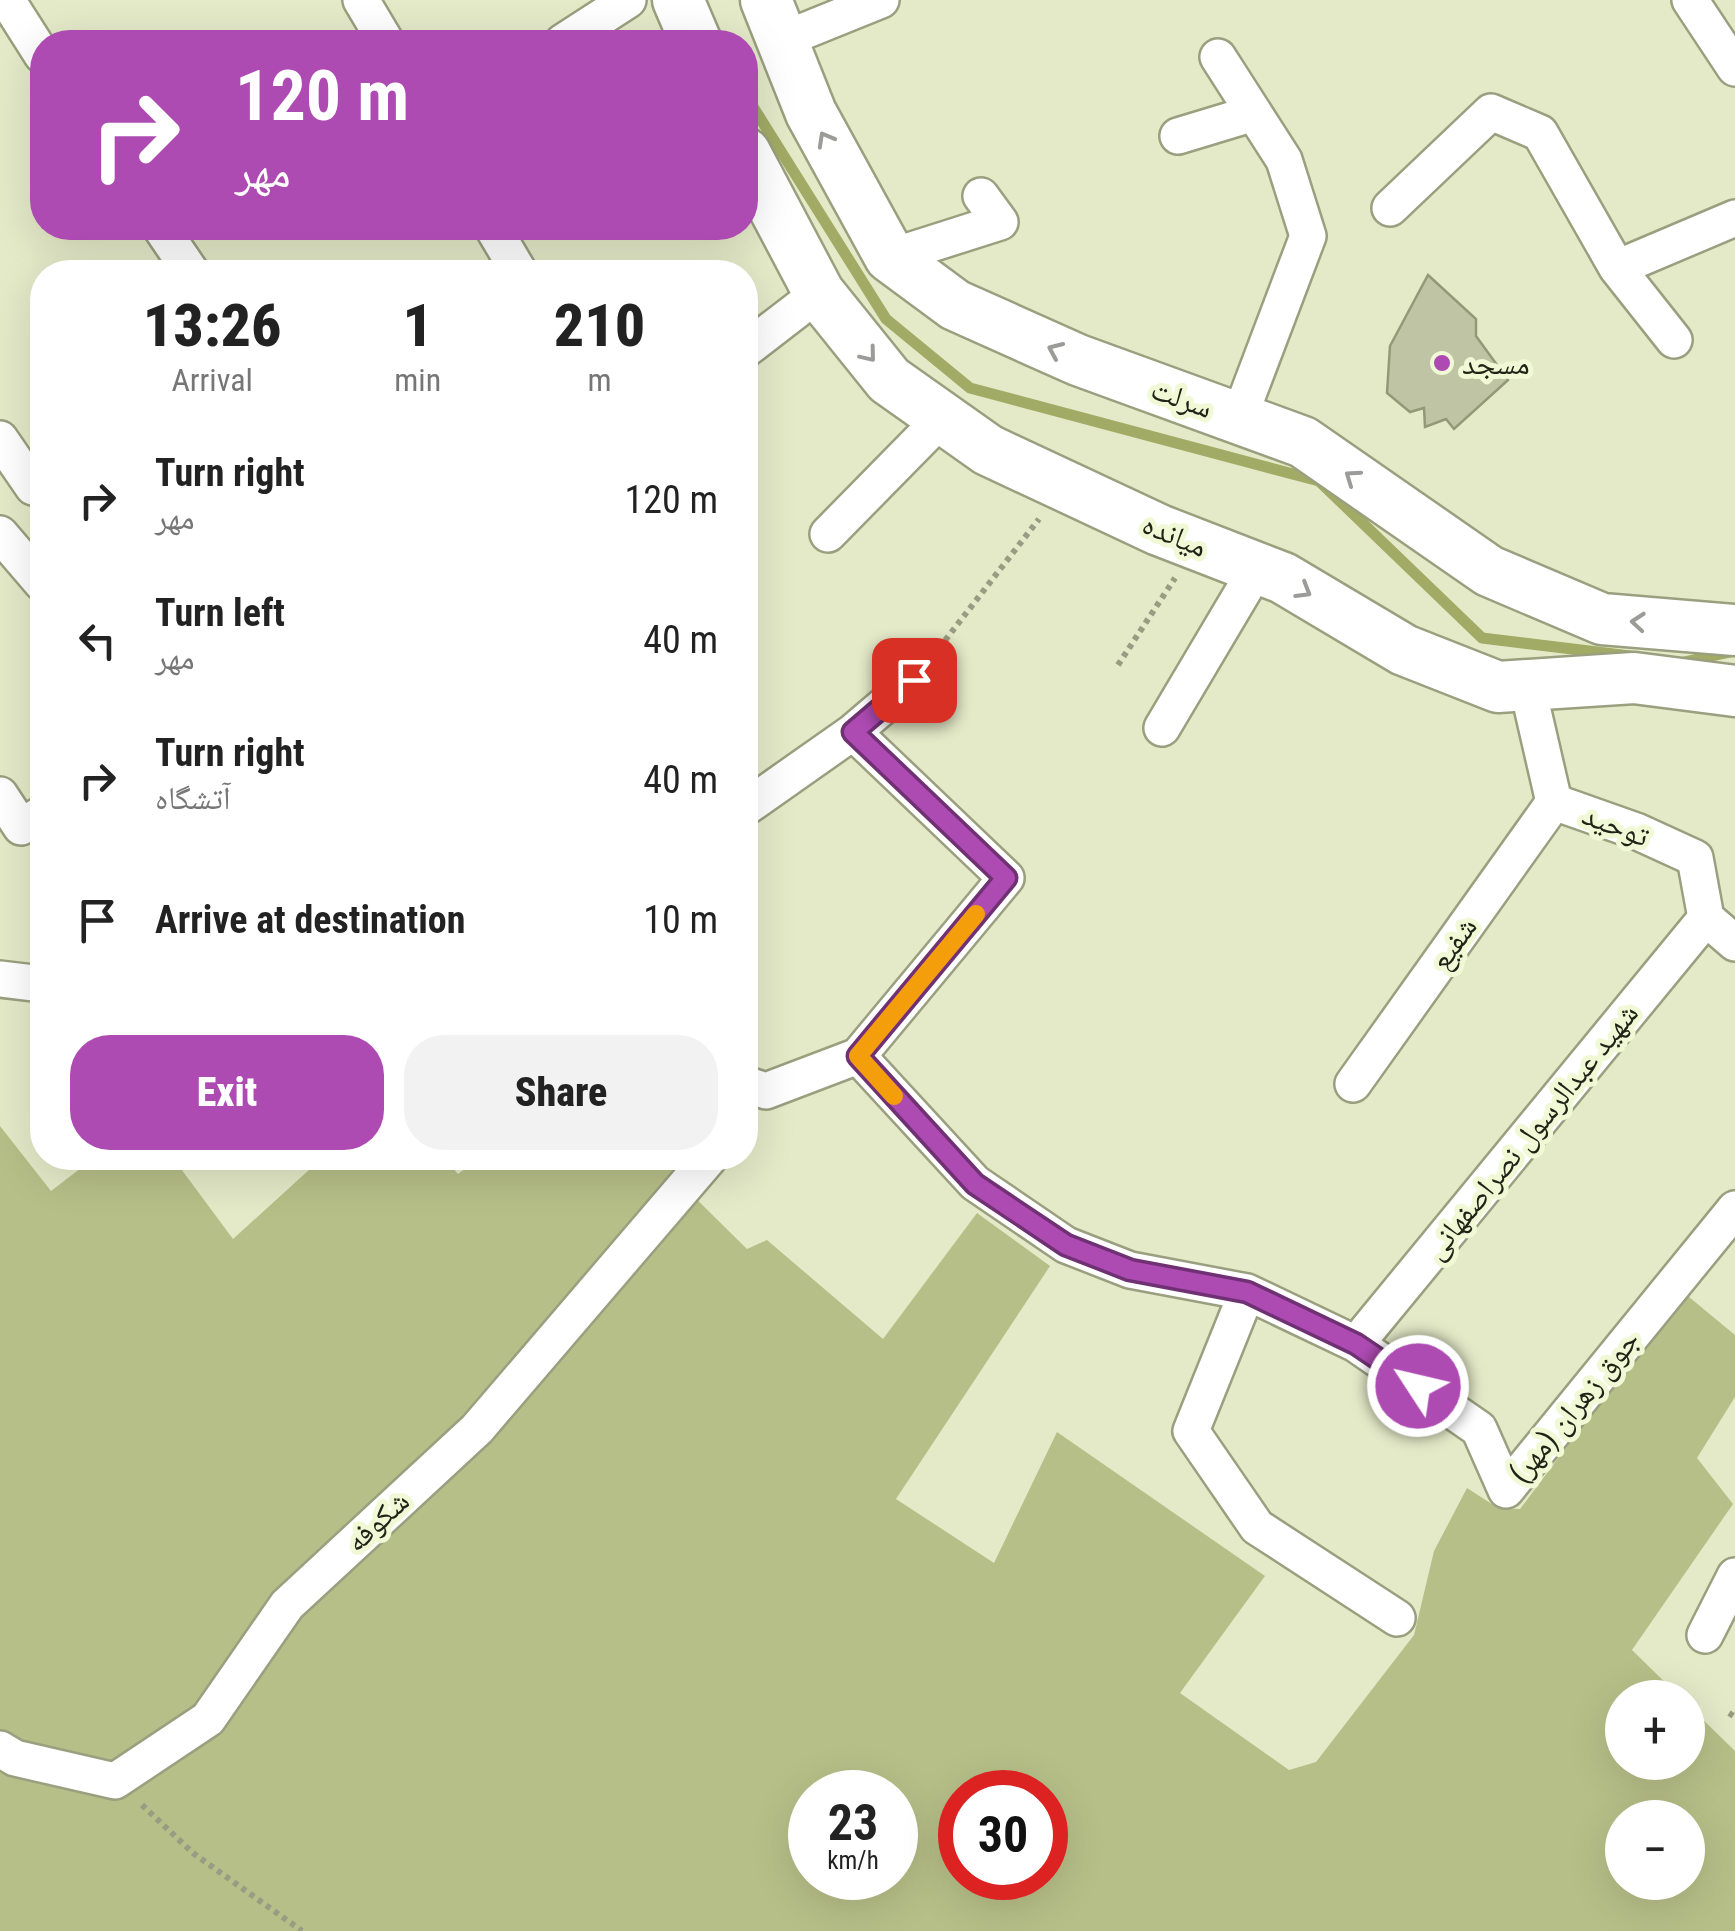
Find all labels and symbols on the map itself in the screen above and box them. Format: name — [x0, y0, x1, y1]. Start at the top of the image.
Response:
one-way arrow — [818, 131, 837, 150]
one-way arrow — [1047, 342, 1065, 362]
one-way arrow — [857, 343, 875, 361]
place label: مسجد — [1462, 346, 1530, 381]
marker: مسجد — [1431, 352, 1453, 374]
street label: سرلت — [1147, 371, 1217, 425]
one-way arrow — [1345, 471, 1363, 489]
street label: میانده — [1137, 506, 1213, 564]
one-way arrow — [1293, 579, 1311, 598]
one-way arrow — [1629, 611, 1645, 633]
pin — [872, 638, 957, 723]
street label: توحید — [1578, 796, 1654, 854]
street label: شفیع — [1422, 910, 1485, 977]
street label: شهید عبدالرسول نصراصفهانی — [1417, 996, 1646, 1267]
street label: جوق زهران (مهر) — [1502, 1323, 1647, 1490]
position arrow — [1366, 1334, 1470, 1438]
street label: شکوفه — [338, 1483, 416, 1559]
speed limit sign: 30 — [938, 1770, 1068, 1900]

